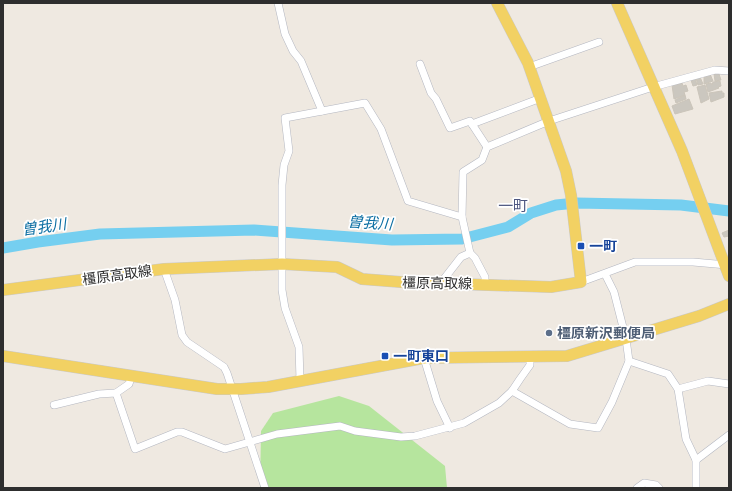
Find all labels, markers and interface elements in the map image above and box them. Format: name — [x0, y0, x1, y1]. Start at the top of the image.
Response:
district label: 一町 — [498, 199, 528, 214]
water label: 曽我川 — [347, 213, 395, 233]
water label: 曽我川 — [21, 216, 69, 238]
place label: 一町 — [589, 240, 617, 254]
marker: 一町 — [576, 241, 586, 251]
street label: 橿原高取線 — [81, 263, 153, 288]
street label: 橿原高取線 — [402, 275, 472, 292]
place label: 橿原新沢郵便局 — [557, 326, 655, 341]
marker: 橿原新沢郵便局 — [544, 328, 554, 338]
place label: 一町東口 — [393, 349, 449, 364]
marker: 一町東口 — [380, 351, 390, 361]

